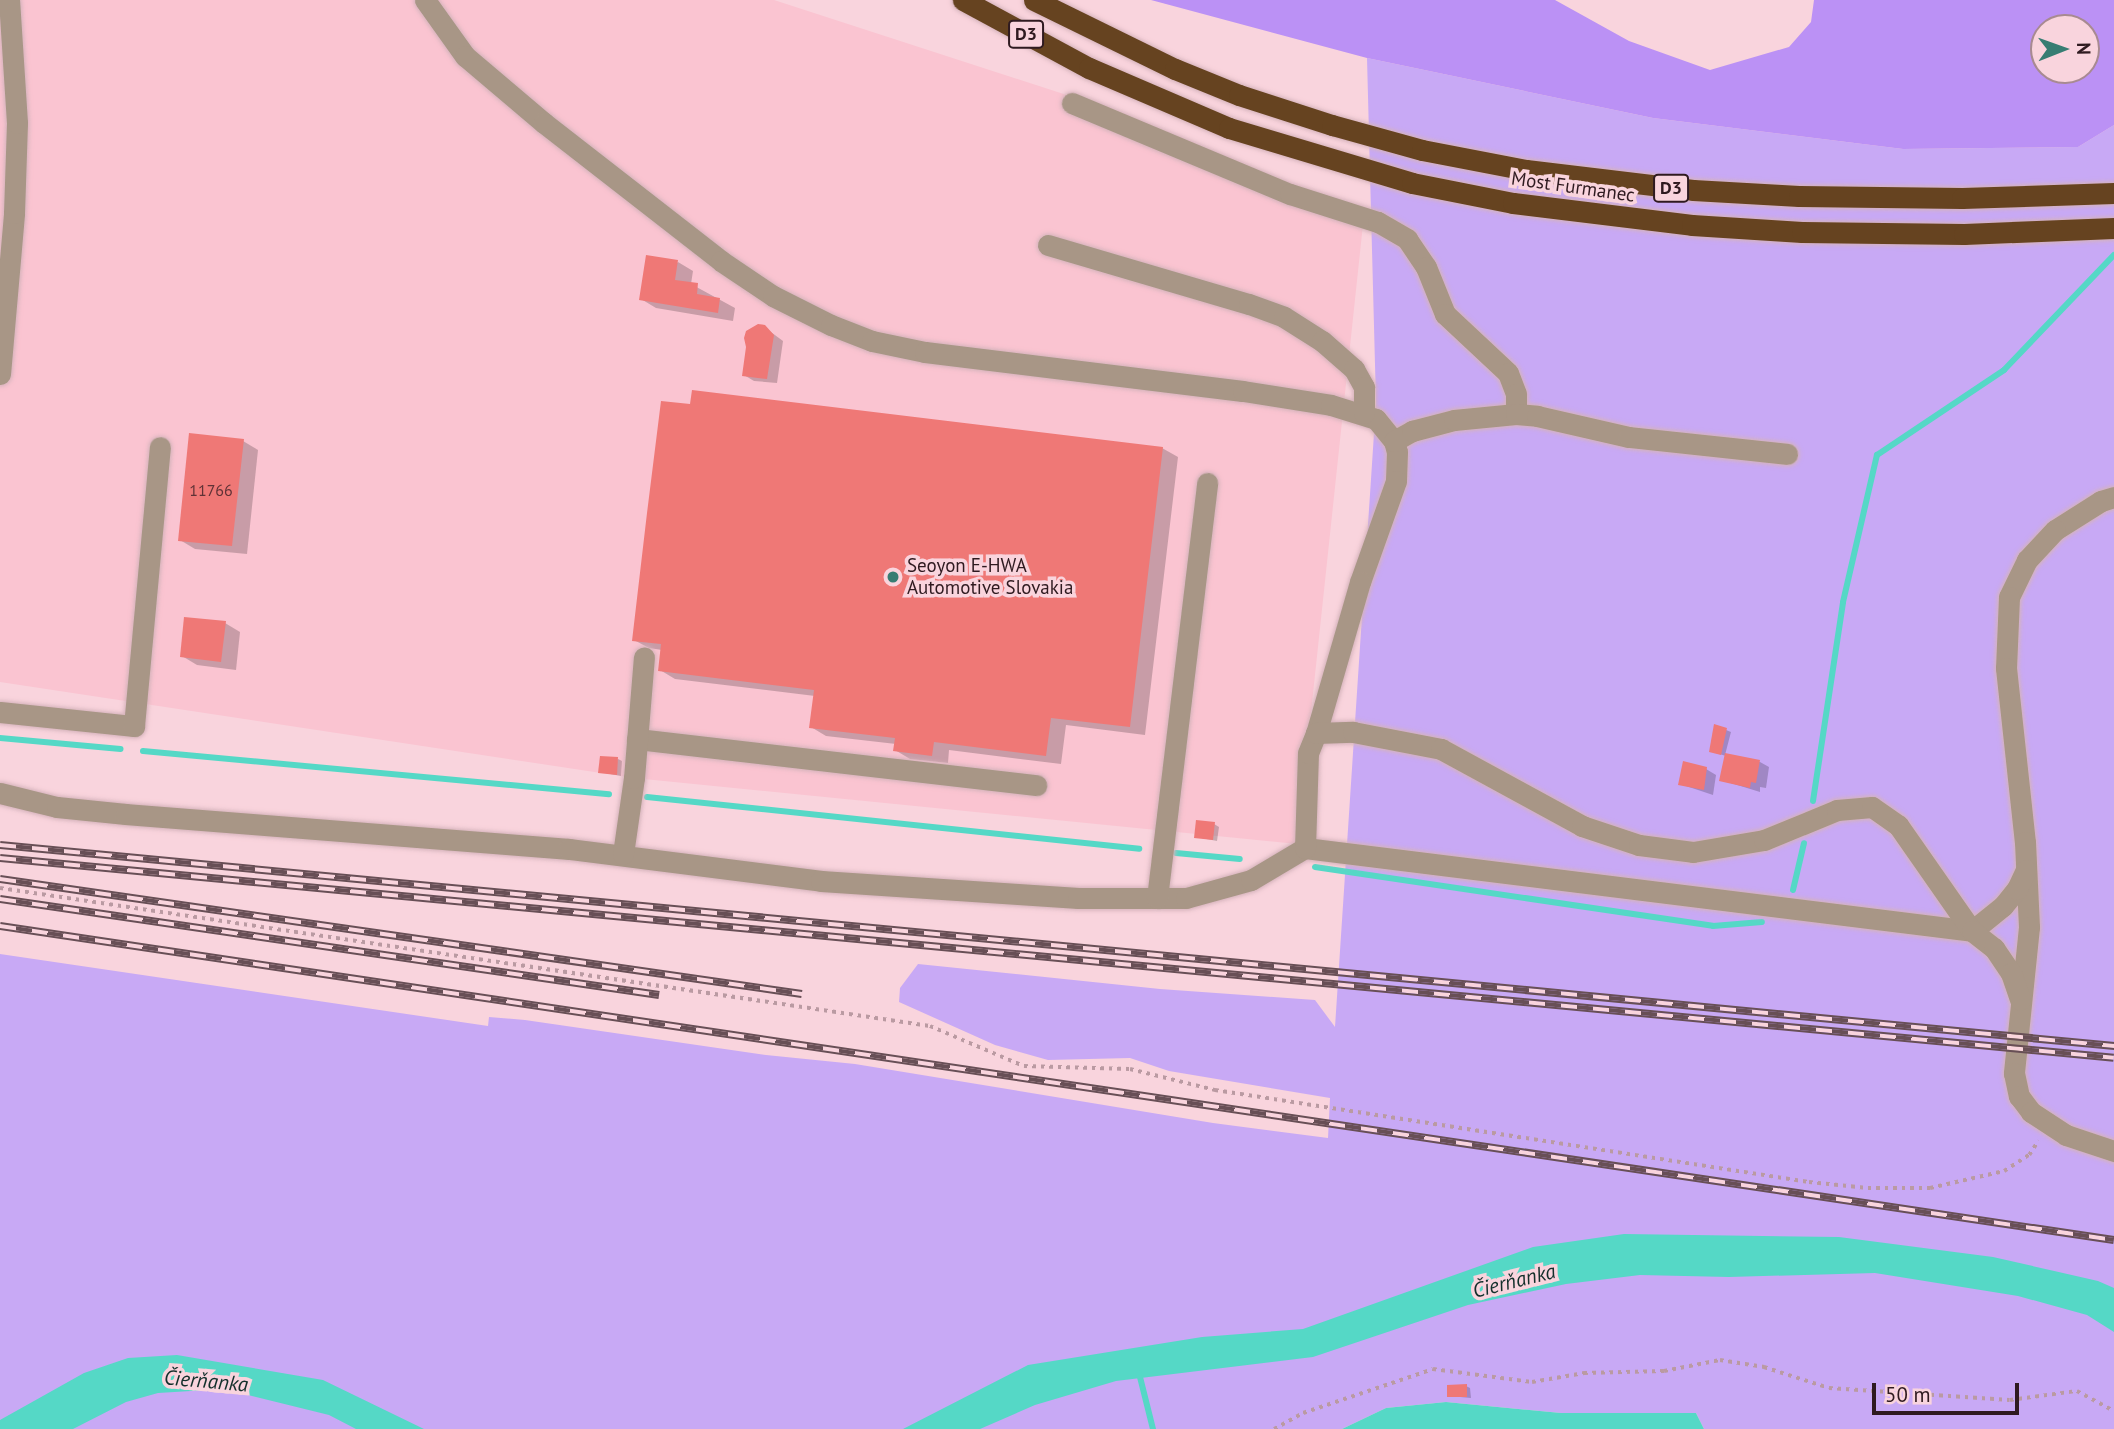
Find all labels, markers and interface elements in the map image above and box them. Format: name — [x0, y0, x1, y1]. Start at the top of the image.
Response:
north arrow — [2030, 14, 2100, 84]
road number: D3 — [1007, 19, 1045, 48]
text: N — [2072, 42, 2096, 55]
street label: Most Furmanec — [1510, 167, 1636, 207]
road number: D3 — [1652, 174, 1690, 202]
house number: 11766 — [189, 480, 233, 500]
place label: Seoyon E-HWA Automotive Slovakia — [907, 555, 1073, 599]
marker: Seoyon E-HWA Automotive Slovakia — [885, 569, 901, 585]
water label: Čierňanka — [1470, 1259, 1558, 1303]
water label: Čierňanka — [163, 1365, 249, 1397]
scale bar — [1876, 1370, 2023, 1414]
text: 50 m — [1885, 1381, 1931, 1408]

